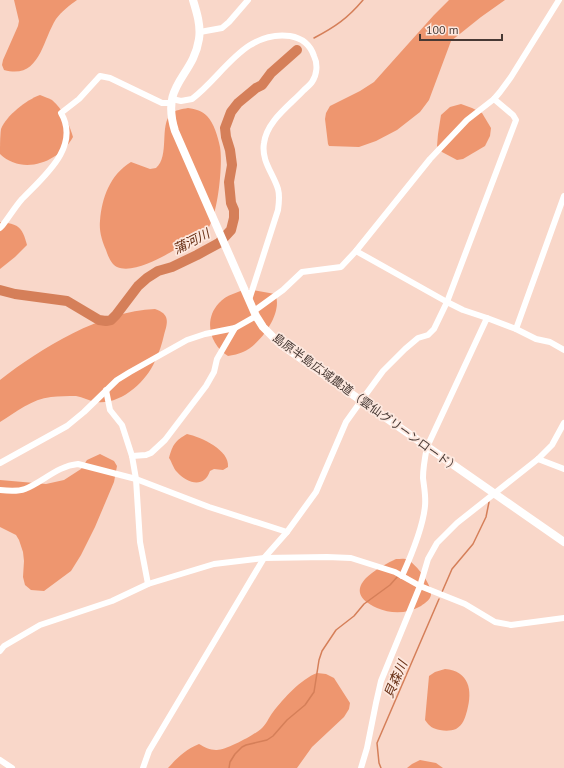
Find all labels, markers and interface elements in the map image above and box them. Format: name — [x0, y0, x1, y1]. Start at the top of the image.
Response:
scale bar — [420, 16, 502, 42]
text: 100 m — [426, 22, 459, 37]
water label: 蒲河川 — [170, 224, 214, 258]
street label: 島原半島広域農道（雲仙グリーンロード） — [270, 330, 463, 475]
water label: 貝森川 — [380, 656, 412, 700]

